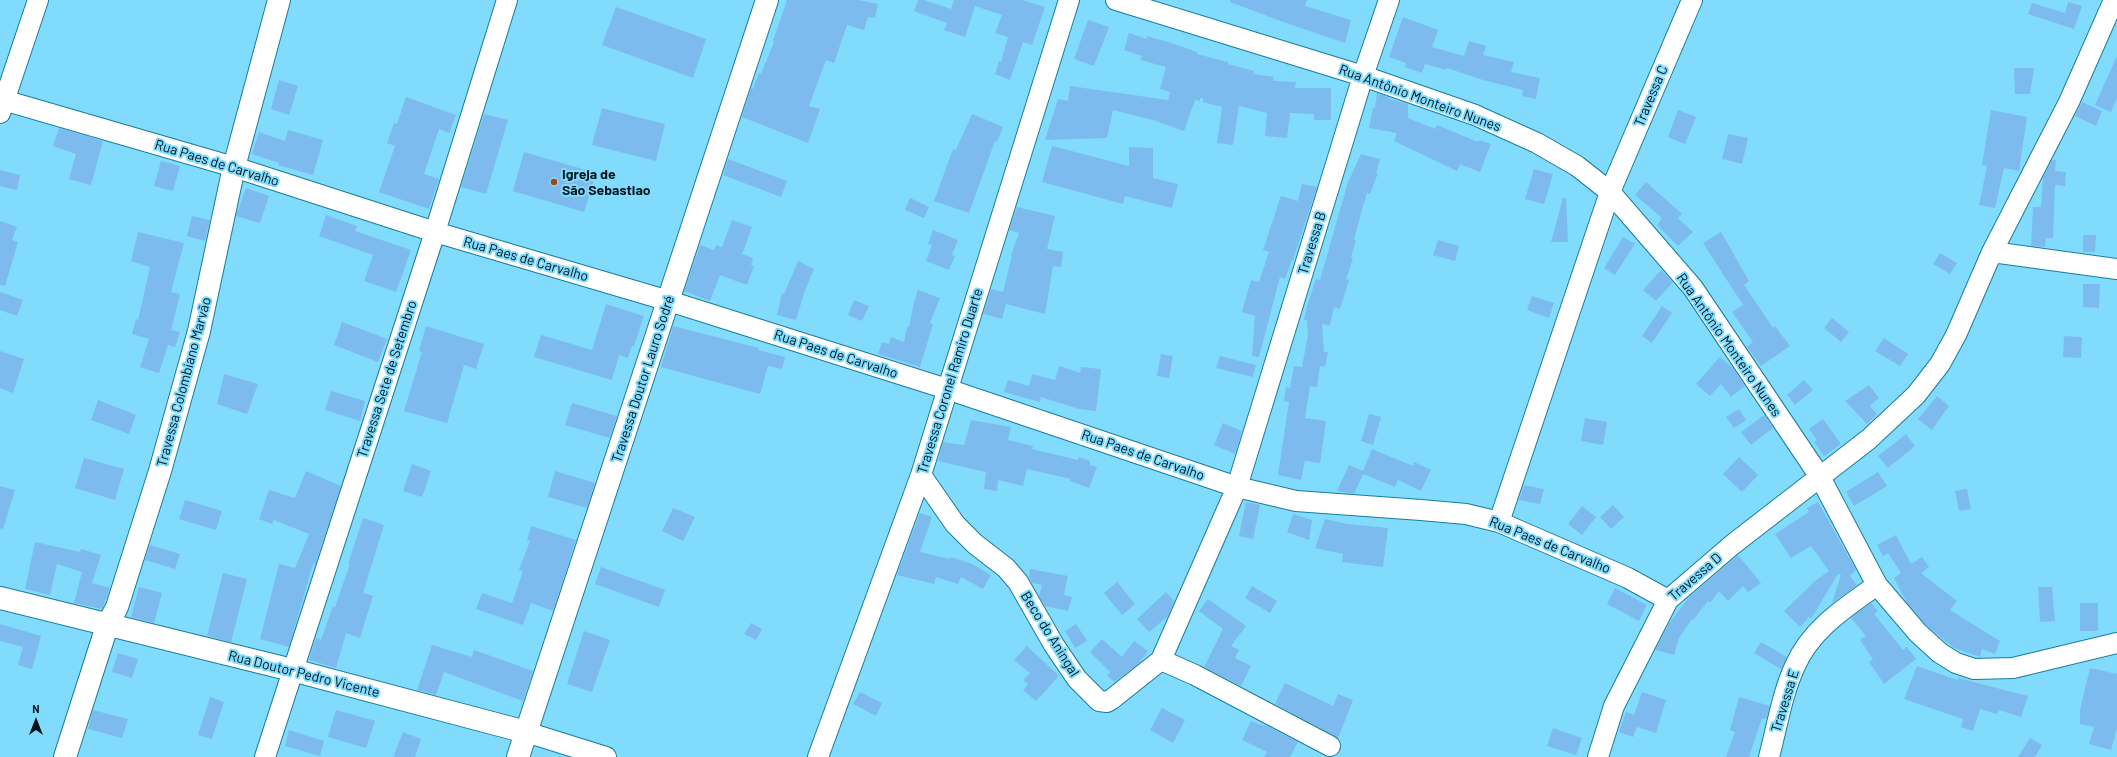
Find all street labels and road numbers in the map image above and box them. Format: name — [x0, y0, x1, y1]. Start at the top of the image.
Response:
street label: Rua Antônio Monteiro Nunes — [1337, 61, 1503, 135]
street label: Travessa C — [1631, 63, 1671, 129]
street label: Rua Paes de Carvalho — [153, 136, 281, 190]
street label: Travessa B — [1294, 209, 1330, 277]
street label: Rua Paes de Carvalho — [462, 233, 590, 285]
street label: Rua Antônio Monteiro Nunes — [1673, 270, 1785, 420]
street label: Travessa Coronel Ramiro Duarte — [914, 286, 986, 476]
street label: Travessa Doutor Lauro Sodré — [608, 293, 678, 465]
street label: Travessa Colombiano Marvão — [153, 295, 215, 469]
street label: Travessa Sete de Setembro — [354, 298, 420, 460]
street label: Rua Paes de Carvalho — [772, 326, 900, 382]
street label: Rua Paes de Carvalho — [1079, 426, 1207, 484]
street label: Rua Paes de Carvalho — [1487, 513, 1613, 577]
street label: Travessa D — [1665, 549, 1725, 605]
street label: Beco do Aningal — [1017, 588, 1083, 680]
street label: Rua Doutor Pedro Vicente — [227, 647, 381, 701]
street label: Travessa E — [1767, 668, 1803, 734]

